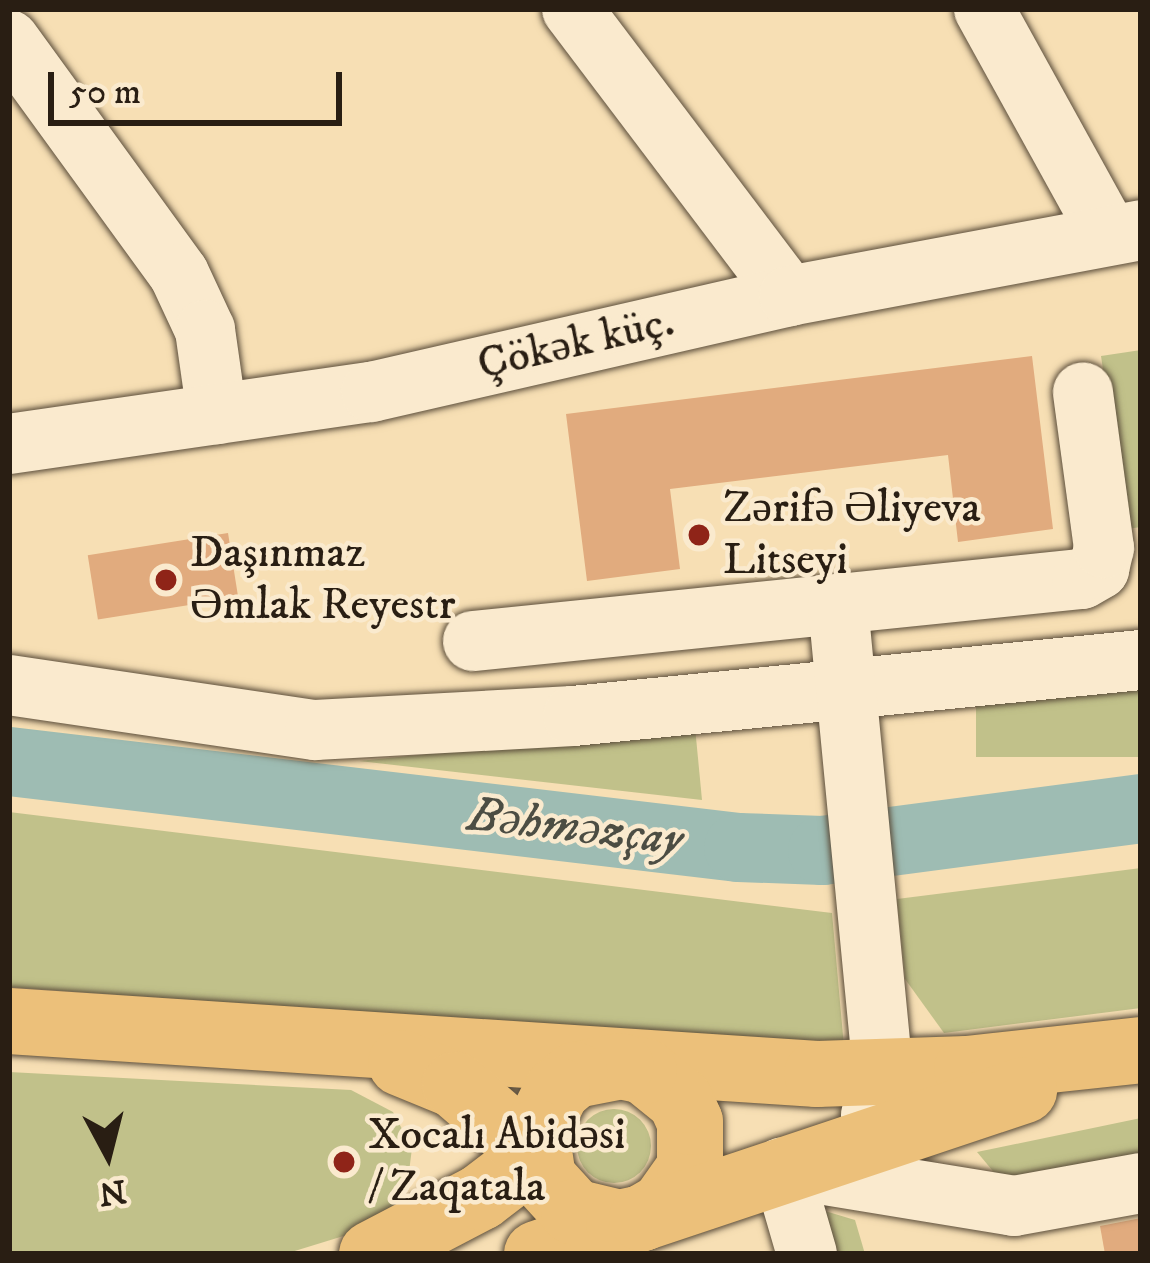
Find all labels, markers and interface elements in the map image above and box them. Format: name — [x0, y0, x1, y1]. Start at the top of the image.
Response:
scale bar — [54, 48, 348, 122]
text: 50 m — [69, 70, 141, 115]
street label: Çökək küç. — [473, 295, 679, 393]
place label: Zərifə Əliyeva Litseyi — [723, 482, 981, 588]
marker: Zərifə Əliyeva Litseyi — [686, 522, 712, 548]
place label: Daşınmaz Əmlak Reyestr — [190, 527, 455, 633]
marker: Daşınmaz Əmlak Reyestr — [153, 567, 179, 593]
water label: Bəhməzçay — [465, 786, 685, 870]
north arrow — [48, 1095, 168, 1215]
place label: Xocalı Abidəsi / Zaqatala — [368, 1109, 626, 1215]
marker: Xocalı Abidəsi / Zaqatala — [331, 1149, 357, 1175]
text: N — [97, 1169, 128, 1213]

